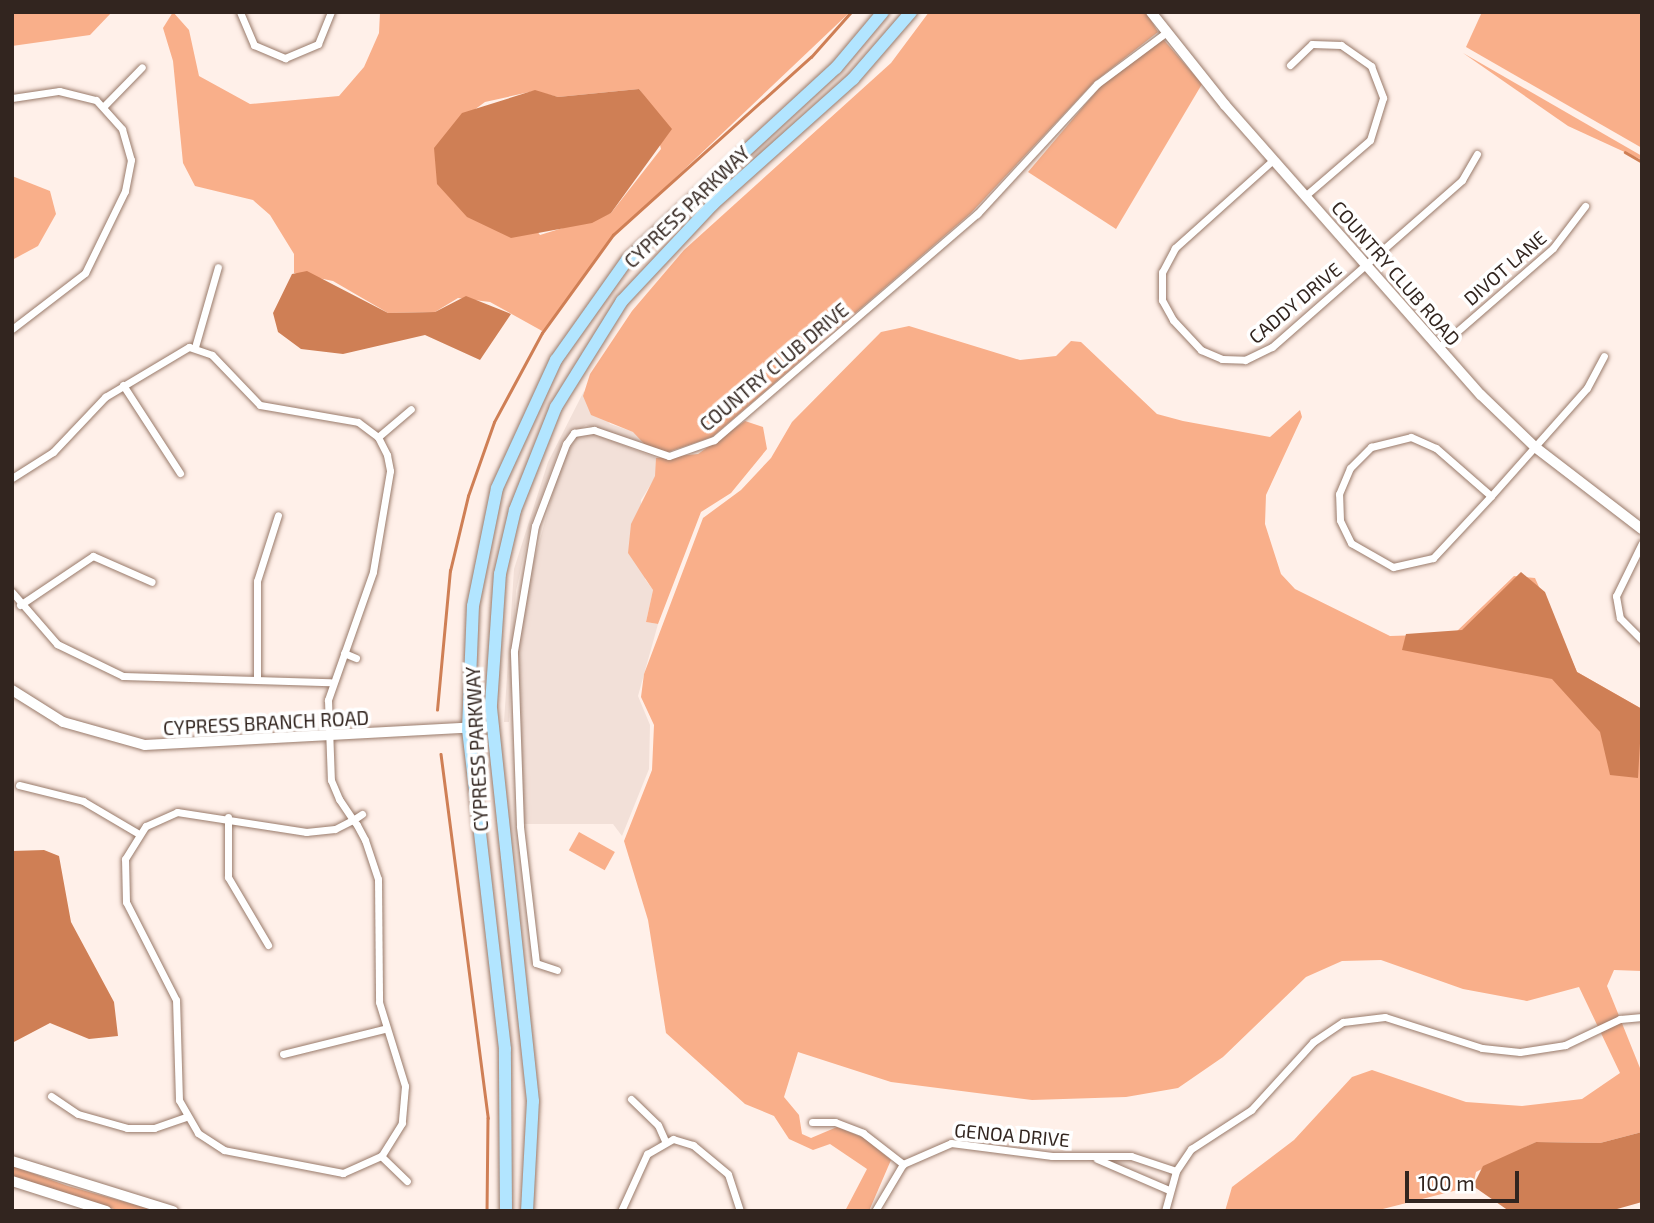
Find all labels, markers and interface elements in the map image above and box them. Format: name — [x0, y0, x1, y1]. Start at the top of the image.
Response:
street label: CYPRESS PARKWAY — [620, 141, 754, 273]
street label: COUNTRY CLUB ROAD — [1327, 196, 1465, 350]
street label: DIVOT LANE — [1459, 226, 1551, 310]
street label: CADDY DRIVE — [1244, 258, 1346, 348]
street label: COUNTRY CLUB DRIVE — [695, 298, 853, 436]
street label: CYPRESS PARKWAY — [461, 666, 493, 832]
street label: CYPRESS BRANCH ROAD — [163, 706, 369, 740]
street label: GENOA DRIVE — [953, 1119, 1071, 1151]
scale bar — [1409, 1156, 1523, 1200]
text: 100 m — [1418, 1170, 1475, 1195]

